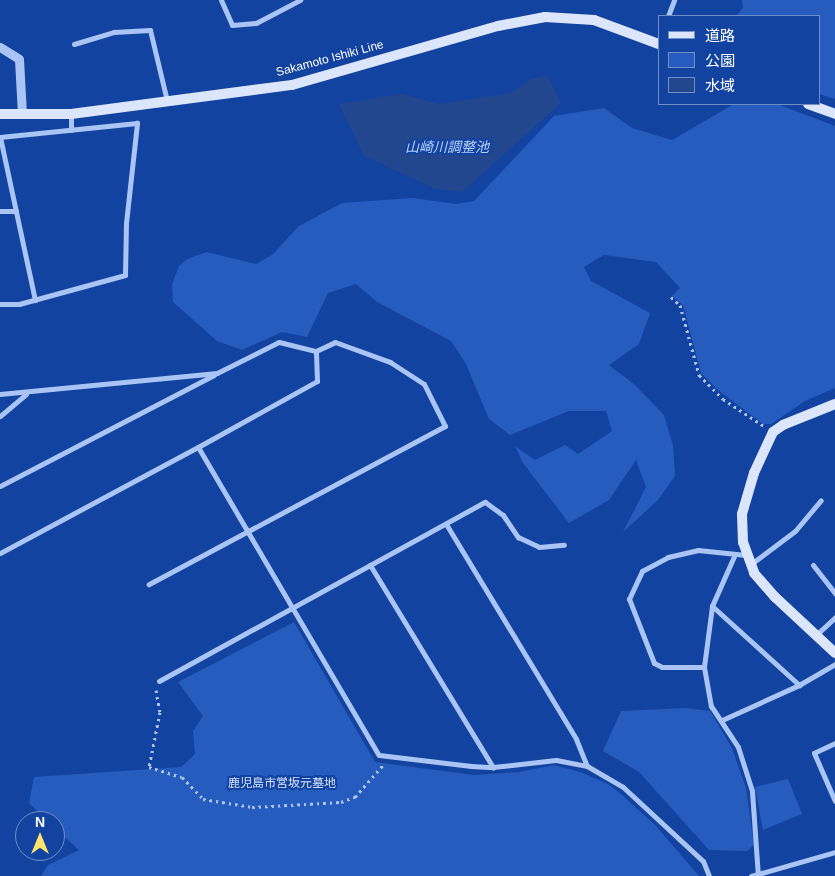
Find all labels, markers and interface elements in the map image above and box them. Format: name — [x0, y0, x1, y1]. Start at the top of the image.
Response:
legend — [658, 15, 820, 105]
text: 道路 — [705, 27, 735, 44]
street label: Sakamoto Ishiki Line — [275, 38, 385, 80]
text: 公園 — [705, 52, 735, 69]
text: 水域 — [705, 77, 735, 94]
water label: 山崎川調整池 — [405, 139, 489, 155]
park label: 鹿児島市営坂元墓地 — [228, 777, 336, 791]
north arrow — [15, 811, 65, 861]
text: N — [35, 814, 45, 830]

